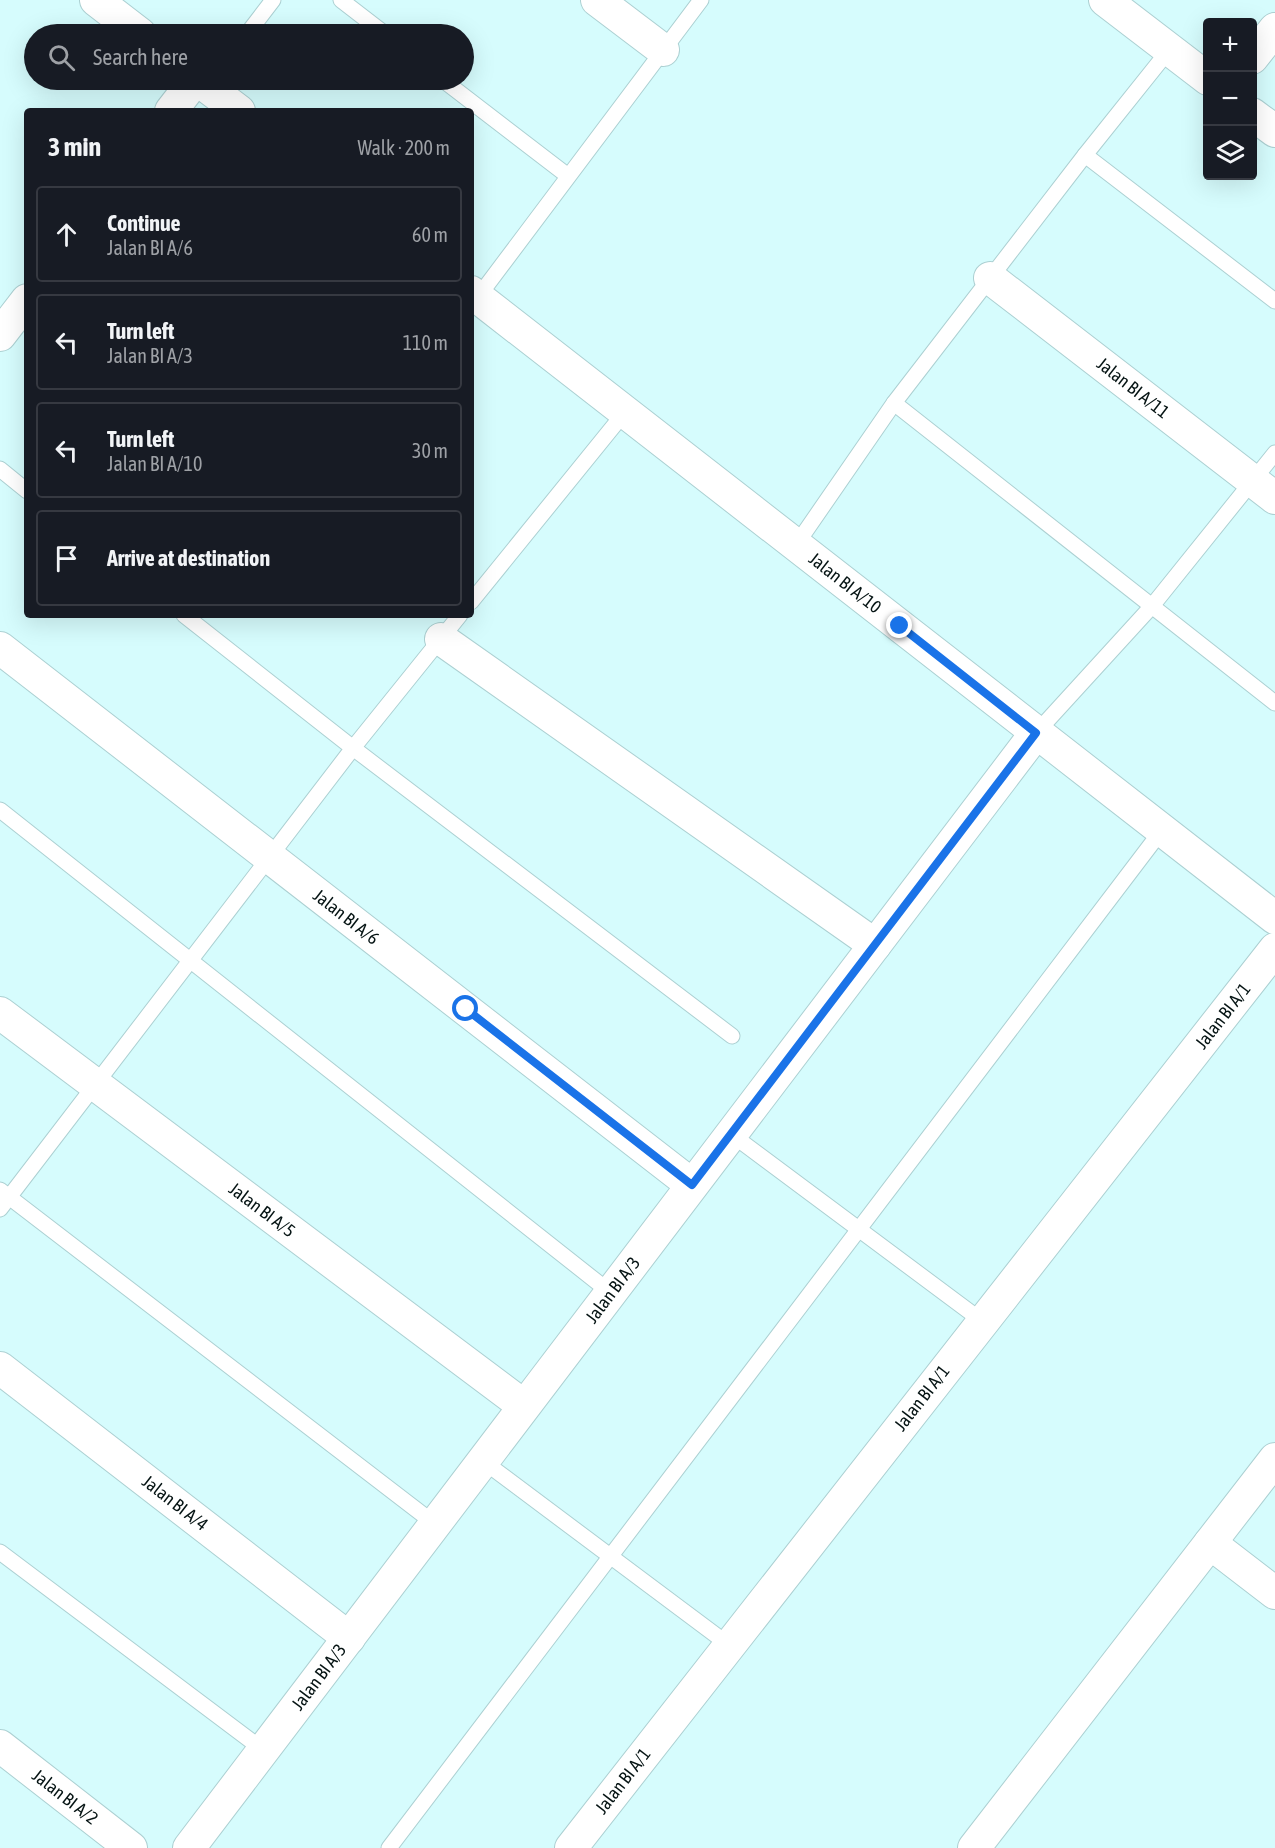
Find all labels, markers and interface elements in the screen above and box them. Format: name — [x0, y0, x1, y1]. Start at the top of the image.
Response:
map controls — [1203, 18, 1257, 180]
button: + — [1203, 18, 1257, 72]
search box — [24, 24, 474, 90]
icon: search — [45, 41, 78, 74]
text: Search here — [93, 44, 188, 70]
button: − — [1203, 72, 1257, 126]
button: layers — [1203, 126, 1257, 180]
text: 3 min — [48, 132, 101, 162]
text: Walk · 200 m — [358, 136, 450, 159]
text: Continue — [107, 210, 181, 236]
icon: ahead — [50, 218, 83, 251]
text: 60 m — [412, 223, 448, 246]
text: Jalan BI A/6 — [107, 236, 193, 259]
text: Turn left — [107, 318, 174, 344]
icon: left — [50, 326, 83, 359]
text: 110 m — [403, 331, 448, 354]
text: Jalan BI A/3 — [107, 344, 193, 367]
street label: Jalan BI A/11 — [1093, 353, 1174, 422]
text: Turn left — [107, 426, 174, 452]
icon: left — [50, 434, 83, 467]
text: 30 m — [412, 439, 448, 462]
text: Jalan BI A/10 — [107, 452, 202, 475]
icon: arrive — [50, 542, 83, 575]
text: Arrive at destination — [107, 545, 270, 571]
street label: Jalan BI A/10 — [805, 548, 886, 617]
route end — [886, 612, 912, 638]
street label: Jalan BI A/6 — [309, 884, 383, 949]
street label: Jalan BI A/1 — [1190, 979, 1255, 1053]
route start — [452, 995, 478, 1021]
street label: Jalan BI A/5 — [225, 1178, 300, 1241]
street label: Jalan BI A/3 — [581, 1252, 644, 1327]
street label: Jalan BI A/1 — [889, 1361, 954, 1435]
street label: Jalan BI A/4 — [138, 1470, 212, 1535]
street label: Jalan BI A/3 — [287, 1639, 350, 1714]
street label: Jalan BI A/1 — [590, 1744, 655, 1818]
street label: Jalan BI A/2 — [28, 1764, 102, 1829]

